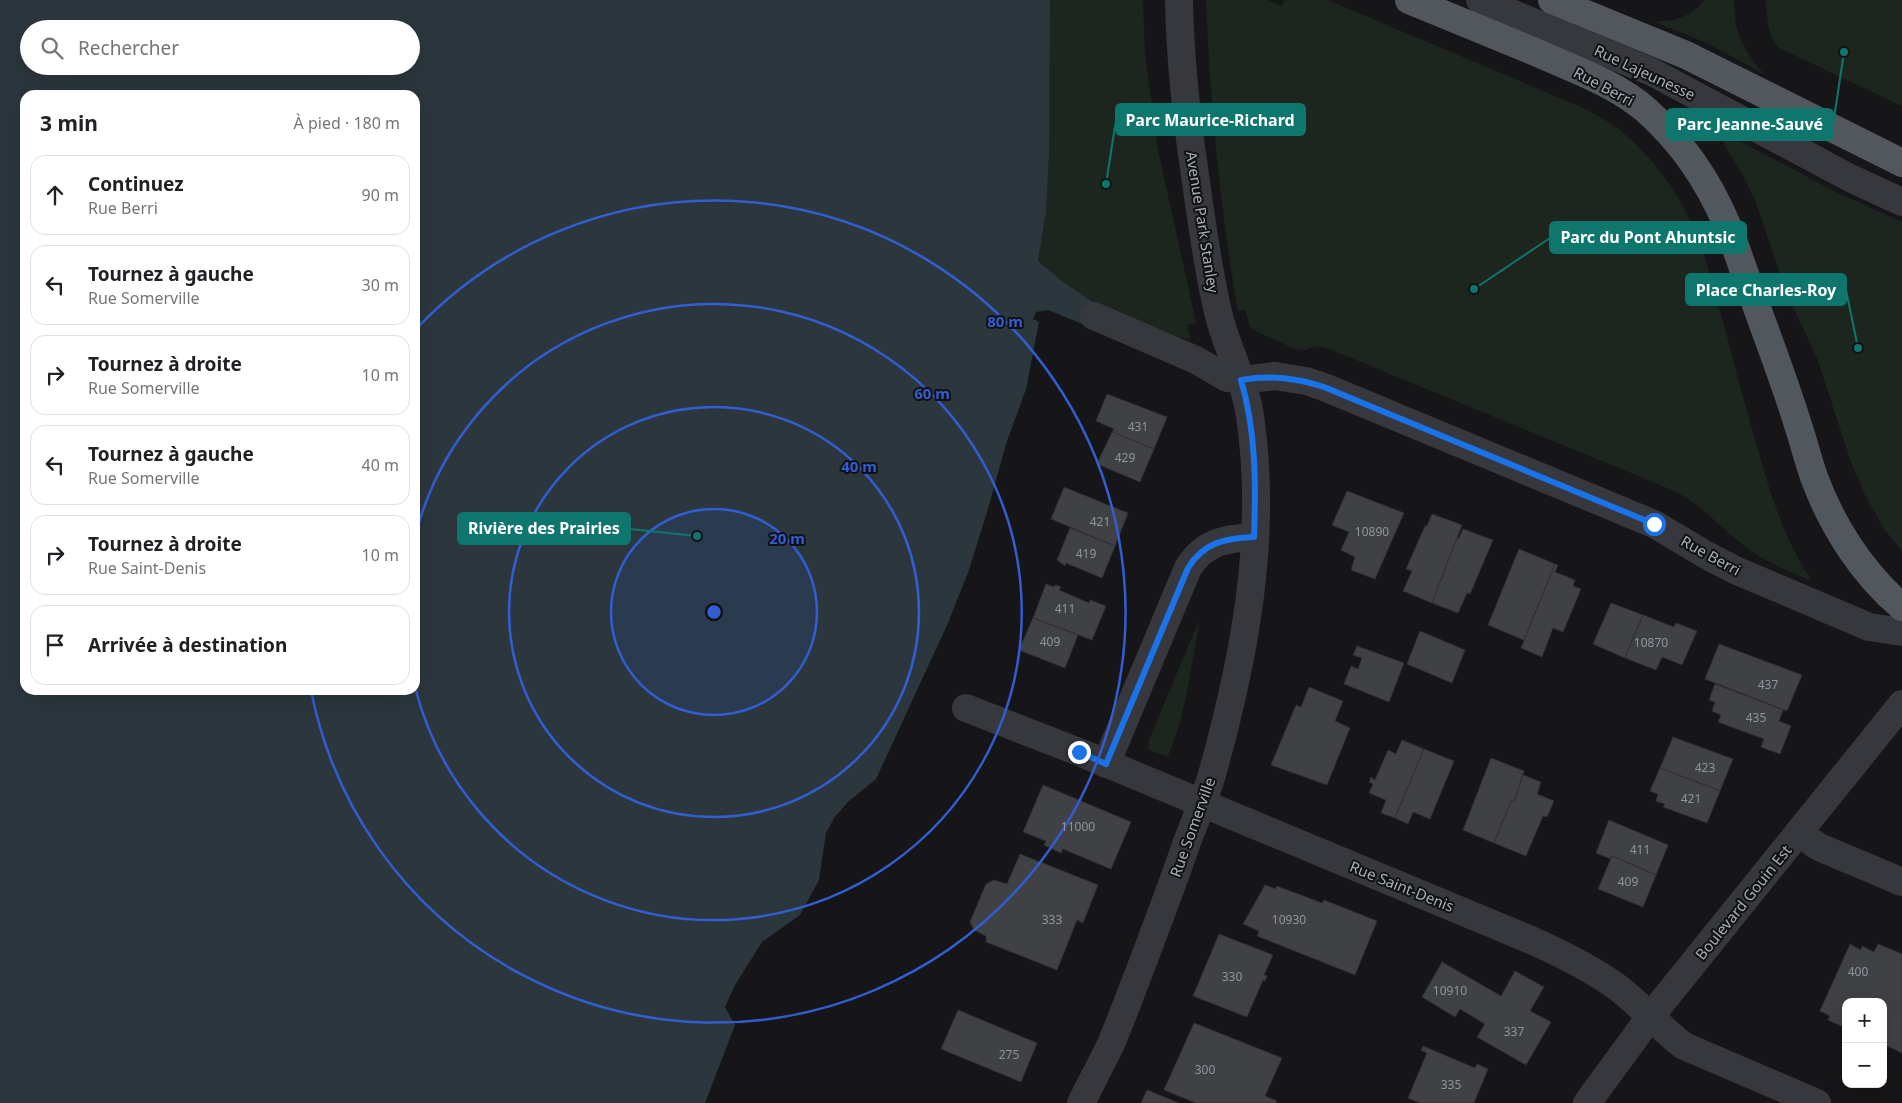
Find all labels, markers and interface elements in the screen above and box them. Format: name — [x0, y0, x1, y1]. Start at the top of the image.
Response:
search box — [20, 20, 420, 75]
icon: search — [38, 34, 66, 62]
text: Rechercher — [78, 35, 179, 61]
street label: Rue Lajeunesse — [1591, 40, 1699, 104]
street label: Rue Berri — [1570, 62, 1638, 110]
callout: Parc Maurice-Richard — [1116, 104, 1305, 135]
text: 3 min — [40, 109, 98, 137]
text: Parc Maurice-Richard — [1125, 109, 1295, 131]
callout: Parc Jeanne-Sauvé — [1667, 109, 1833, 140]
text: À pied · 180 m — [294, 112, 400, 134]
text: Parc Jeanne-Sauvé — [1677, 113, 1823, 135]
street label: Avenue Park Stanley — [1182, 150, 1224, 295]
text: Continuez — [88, 171, 184, 197]
icon: ahead — [41, 181, 69, 209]
text: 90 m — [362, 184, 399, 206]
text: Rue Berri — [88, 197, 158, 219]
callout: Parc du Pont Ahuntsic — [1550, 222, 1746, 253]
text: Parc du Pont Ahuntsic — [1560, 226, 1736, 248]
text: Tournez à gauche — [88, 261, 254, 287]
icon: left — [41, 271, 69, 299]
text: 30 m — [362, 274, 399, 296]
callout: Place Charles-Roy — [1686, 274, 1846, 305]
text: Place Charles-Roy — [1696, 279, 1837, 301]
text: Rue Somerville — [88, 287, 200, 309]
text: 80 m — [987, 311, 1023, 331]
text: Tournez à droite — [88, 351, 242, 377]
icon: right — [41, 361, 69, 389]
text: 10 m — [362, 364, 399, 386]
text: Rue Somerville — [88, 377, 200, 399]
text: 60 m — [914, 383, 950, 403]
house number: 431 — [1128, 418, 1148, 435]
text: Tournez à gauche — [88, 441, 254, 467]
house number: 429 — [1115, 449, 1135, 466]
icon: left — [41, 451, 69, 479]
text: 40 m — [362, 454, 399, 476]
text: 40 m — [841, 456, 877, 476]
text: Rue Somerville — [88, 467, 200, 489]
callout: Rivière des Prairies — [458, 513, 630, 544]
house number: 421 — [1090, 513, 1110, 530]
route start — [1643, 513, 1666, 536]
text: Rivière des Prairies — [468, 517, 620, 539]
house number: 10890 — [1355, 523, 1389, 540]
text: 20 m — [769, 528, 805, 548]
street label: Rue Berri — [1678, 530, 1744, 580]
text: Tournez à droite — [88, 531, 242, 557]
icon: right — [41, 541, 69, 569]
text: 10 m — [362, 544, 399, 566]
house number: 419 — [1076, 545, 1096, 562]
text: Rue Saint-Denis — [88, 557, 206, 579]
house number: 411 — [1055, 600, 1075, 617]
centre of rings — [705, 603, 723, 621]
icon: arrive — [41, 631, 69, 659]
text: Arrivée à destination — [88, 632, 287, 658]
house number: 409 — [1040, 633, 1060, 650]
house number: 10870 — [1634, 634, 1668, 651]
house number: 437 — [1758, 676, 1778, 693]
house number: 435 — [1746, 709, 1766, 726]
route end — [1068, 741, 1091, 764]
house number: 423 — [1695, 759, 1715, 776]
street label: Rue Somerville — [1165, 774, 1219, 880]
house number: 421 — [1681, 790, 1701, 807]
house number: 11000 — [1061, 818, 1095, 835]
street label: Boulevard Gouin Est — [1690, 840, 1796, 964]
house number: 411 — [1630, 841, 1650, 858]
street label: Rue Saint-Denis — [1347, 856, 1457, 916]
house number: 409 — [1618, 873, 1638, 890]
house number: 333 — [1042, 911, 1062, 928]
house number: 10930 — [1272, 911, 1306, 928]
house number: 400 — [1848, 963, 1868, 980]
house number: 330 — [1222, 968, 1242, 985]
house number: 10910 — [1433, 982, 1467, 999]
map controls — [1842, 998, 1887, 1088]
button: + — [1842, 998, 1887, 1043]
house number: 337 — [1504, 1023, 1524, 1040]
button: − — [1842, 1043, 1887, 1088]
house number: 275 — [999, 1046, 1019, 1063]
house number: 300 — [1195, 1061, 1215, 1078]
house number: 335 — [1441, 1076, 1461, 1093]

